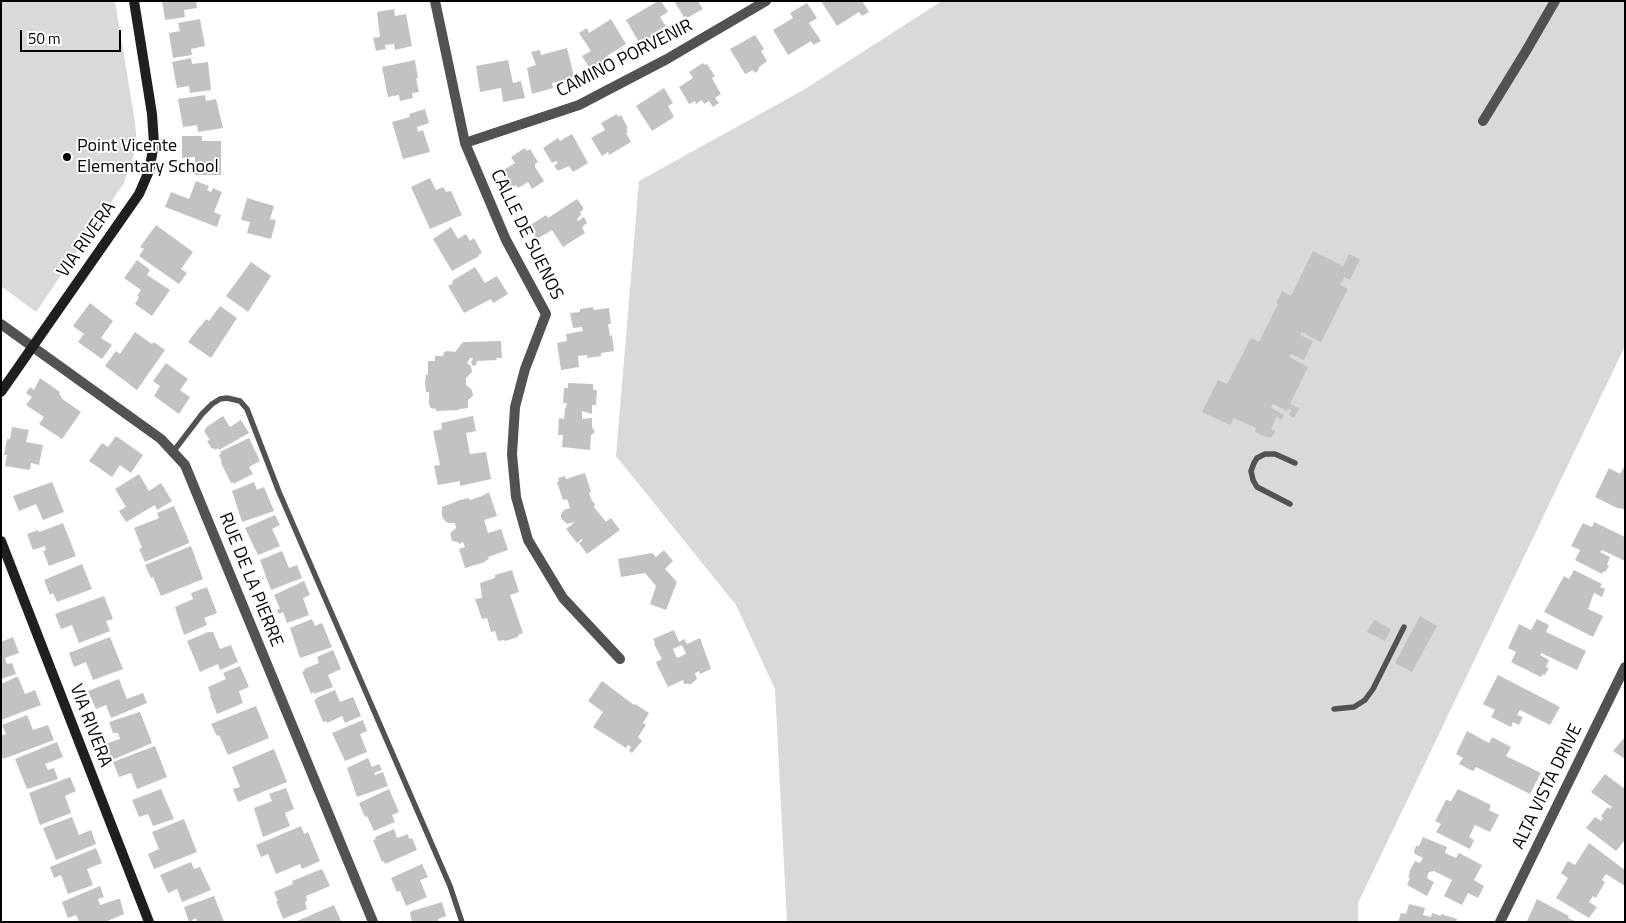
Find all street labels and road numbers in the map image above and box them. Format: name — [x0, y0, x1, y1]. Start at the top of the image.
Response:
street label: CAMINO PORVENIR — [553, 15, 697, 103]
street label: CALLE DE SUENOS — [485, 166, 567, 304]
street label: VIA RIVERA — [53, 198, 121, 282]
street label: RUE DE LA PIERRE — [213, 510, 287, 650]
street label: VIA RIVERA — [64, 681, 116, 771]
street label: ALTA VISTA DRIVE — [1508, 721, 1588, 853]

